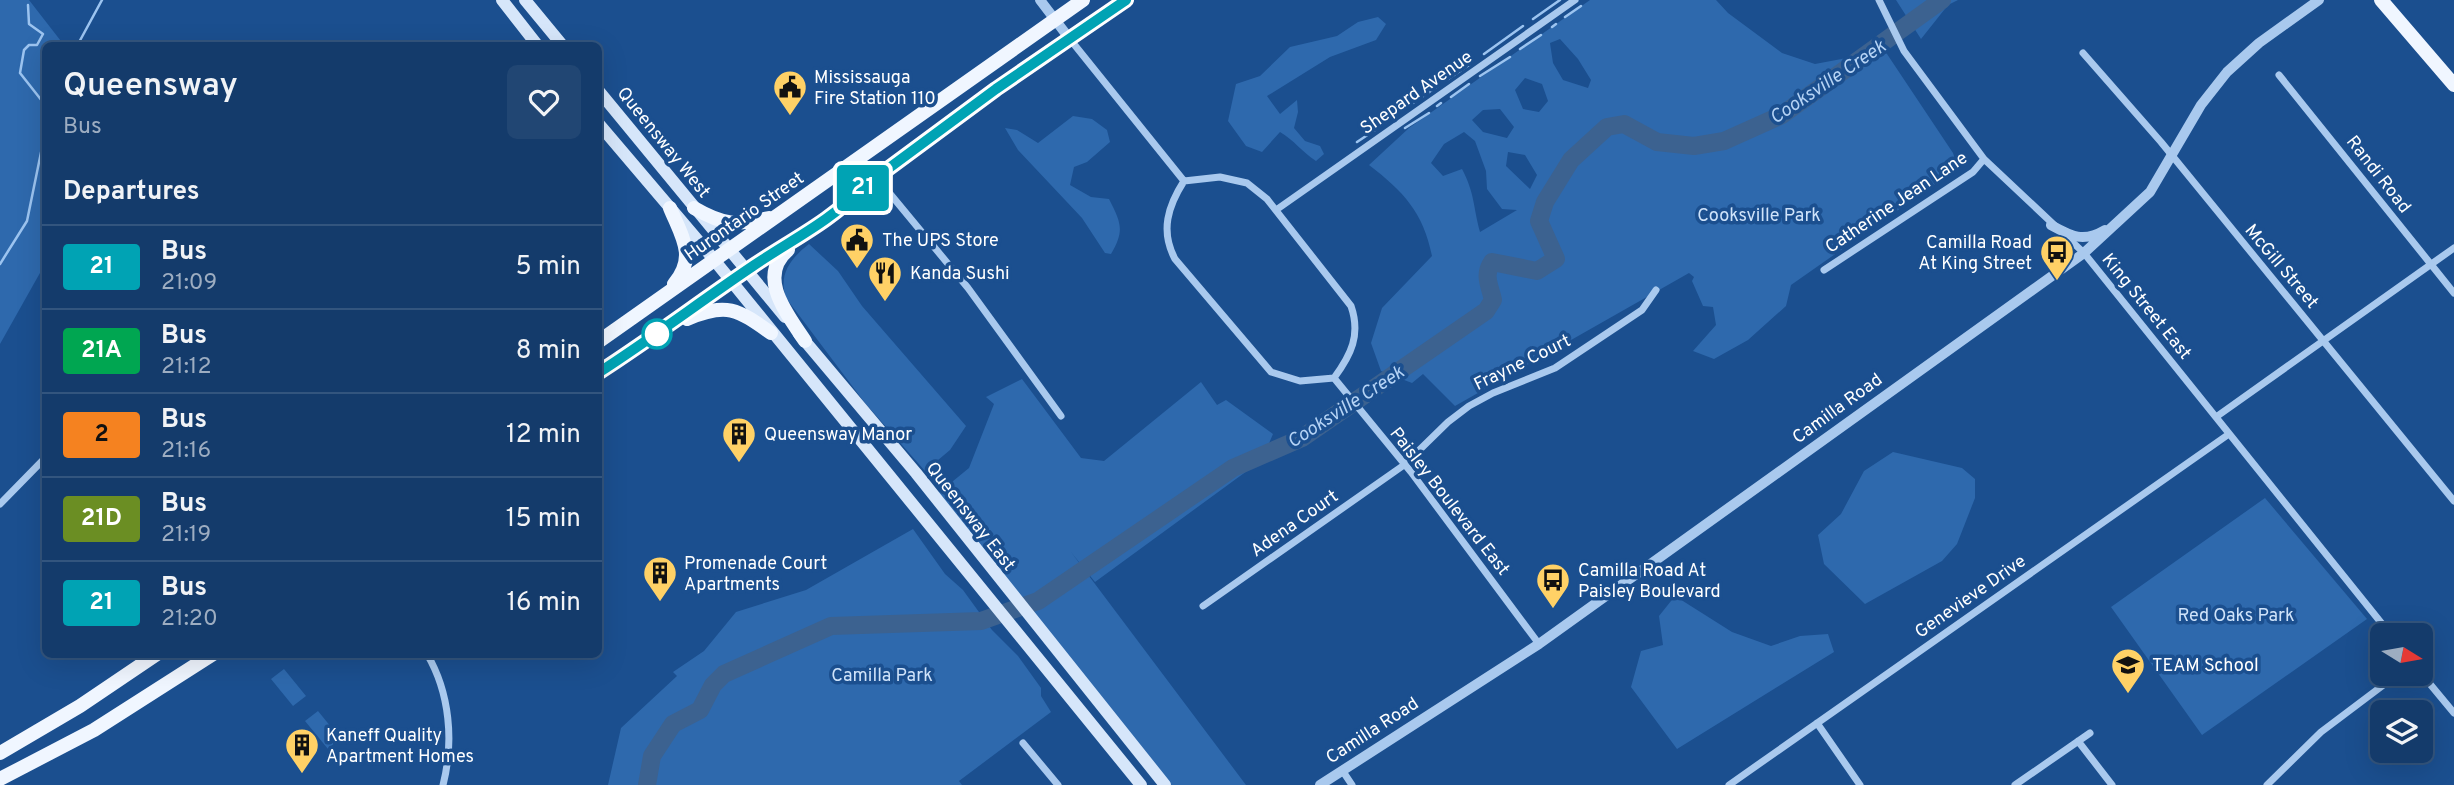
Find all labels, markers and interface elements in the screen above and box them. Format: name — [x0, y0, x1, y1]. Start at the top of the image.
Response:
water label: Cooksville Creek — [1765, 35, 1891, 130]
street label: Shepard Avenue — [1356, 46, 1477, 140]
button: heart — [507, 65, 581, 139]
text: Queensway — [63, 66, 238, 108]
place label: Mississauga Fire Station 110 — [814, 67, 936, 111]
public building icon: Mississauga Fire Station 110 — [771, 68, 809, 117]
street label: Queensway West — [611, 83, 715, 203]
text: Bus — [63, 113, 102, 142]
street label: Randi Road — [2340, 131, 2415, 218]
street label: Catherine Jean Lane — [1821, 147, 1972, 259]
line badge: 21 — [832, 165, 894, 211]
street label: Hurontario Street — [681, 167, 809, 267]
text: 21 — [851, 173, 875, 203]
text: Departures — [63, 176, 200, 209]
park label: Cooksville Park — [1697, 205, 1821, 228]
street label: McGill Street — [2239, 220, 2323, 314]
public building icon: The UPS Store — [838, 221, 876, 270]
place label: The UPS Store — [882, 230, 999, 253]
place label: Camilla Road At King Street — [1918, 232, 2032, 276]
bus stop icon: Camilla Road At King Street — [2038, 233, 2076, 282]
text: Bus — [161, 236, 207, 269]
street label: King Street East — [2096, 249, 2196, 365]
text: 5 min — [515, 251, 581, 284]
text: 21 — [89, 252, 114, 282]
restaurant icon: Kanda Sushi — [866, 254, 904, 303]
place label: Kanda Sushi — [910, 263, 1010, 286]
text: 21:09 — [161, 269, 217, 298]
unlabelled marker — [642, 319, 672, 349]
text: Bus — [161, 320, 207, 353]
street label: Frayne Court — [1470, 330, 1575, 397]
text: 8 min — [516, 335, 581, 368]
text: 21A — [81, 336, 122, 366]
text: 21:12 — [161, 353, 212, 382]
water label: Cooksville Creek — [1283, 361, 1410, 454]
street label: Camilla Road — [1788, 369, 1888, 450]
text: Bus — [161, 404, 207, 437]
building icon: Queensway Manor — [720, 415, 758, 464]
text: 12 min — [506, 419, 581, 452]
text: 2 — [94, 420, 109, 450]
street label: Paisley Boulevard East — [1384, 423, 1514, 581]
place label: Queensway Manor — [764, 424, 912, 447]
text: 21:16 — [161, 437, 211, 466]
street label: Queensway East — [920, 458, 1020, 576]
street label: Adena Court — [1246, 486, 1343, 563]
text: Bus — [161, 488, 207, 521]
text: 15 min — [506, 503, 581, 536]
text: 21D — [81, 504, 122, 534]
text: 21:19 — [161, 521, 211, 550]
street label: Genevieve Drive — [1911, 550, 2031, 644]
place label: Promenade Court Apartments — [684, 553, 827, 597]
building icon: Promenade Court Apartments — [641, 554, 679, 603]
place label: Camilla Road At Paisley Boulevard — [1578, 560, 1721, 604]
bus stop icon: Camilla Road At Paisley Boulevard — [1534, 561, 1572, 610]
text: Bus — [161, 572, 207, 605]
text: 16 min — [506, 587, 581, 620]
text: 21 — [89, 588, 114, 618]
text: 21:20 — [161, 605, 218, 634]
park label: Red Oaks Park — [2177, 605, 2295, 628]
north arrow — [2370, 623, 2432, 686]
map controls — [2370, 623, 2433, 763]
school or university icon: TEAM School — [2109, 646, 2147, 695]
place label: TEAM School — [2152, 655, 2259, 678]
park label: Camilla Park — [831, 665, 933, 688]
street label: Camilla Road — [1322, 693, 1424, 770]
button: layers — [2370, 700, 2433, 763]
place label: Kaneff Quality Apartment Homes — [326, 725, 474, 769]
building icon: Kaneff Quality Apartment Homes — [283, 726, 321, 775]

